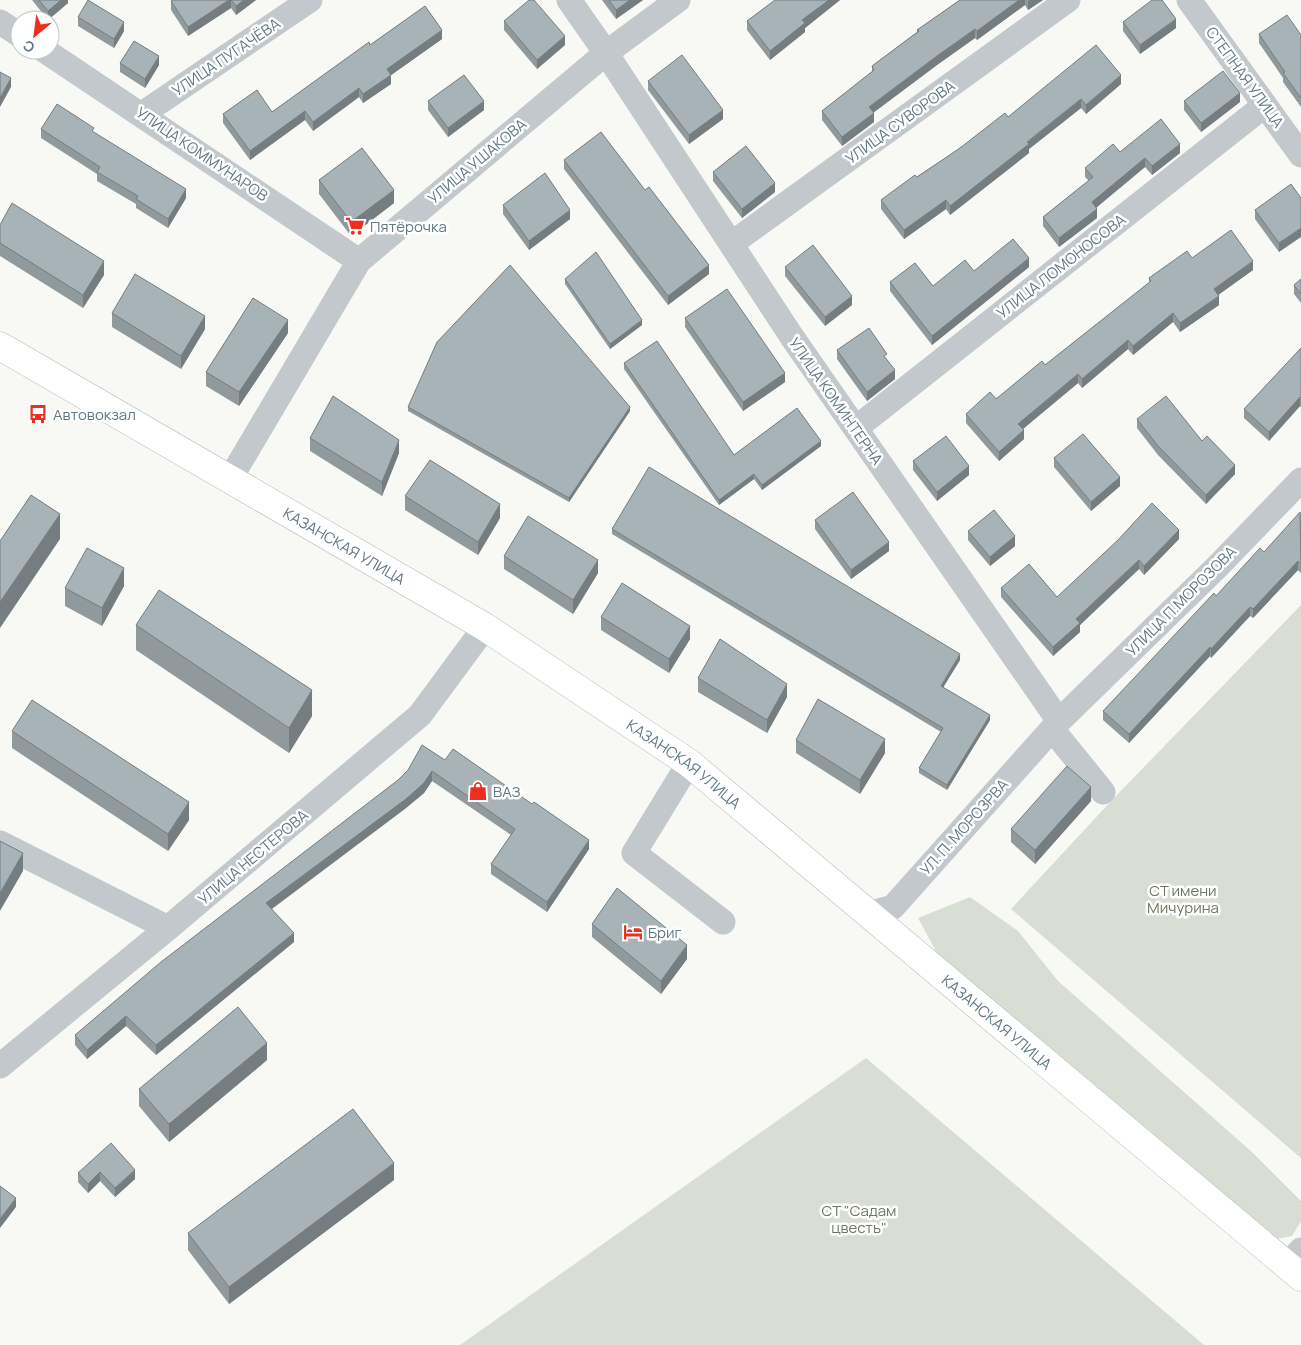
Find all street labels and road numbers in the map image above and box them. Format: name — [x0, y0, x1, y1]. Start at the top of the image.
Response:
street label: УЛИЦА ПУГАЧЁВА — [168, 13, 285, 101]
street label: СТЕПНАЯ УЛИЦА — [1201, 22, 1289, 132]
street label: УЛИЦА СУВОРОВА — [841, 75, 959, 169]
street label: УЛИЦА КОММУНАРОВ — [132, 102, 272, 206]
street label: УЛИЦА УШАКОВА — [423, 113, 531, 208]
street label: УЛИЦА ЛОМОНОСОВА — [992, 209, 1130, 323]
street label: УЛИЦА КОМИНТЕРНА — [784, 333, 888, 469]
street label: КАЗАНСКАЯ УЛИЦА — [279, 502, 410, 589]
street label: УЛИЦА П.МОРОЗОВА — [1121, 541, 1241, 661]
street label: КАЗАНСКАЯ УЛИЦА — [623, 714, 746, 813]
street label: УЛ. П. МОРОЗРВА — [915, 774, 1013, 880]
street label: УЛИЦА НЕСТЕРОВА — [194, 804, 313, 909]
street label: КАЗАНСКАЯ УЛИЦА — [938, 969, 1057, 1074]

